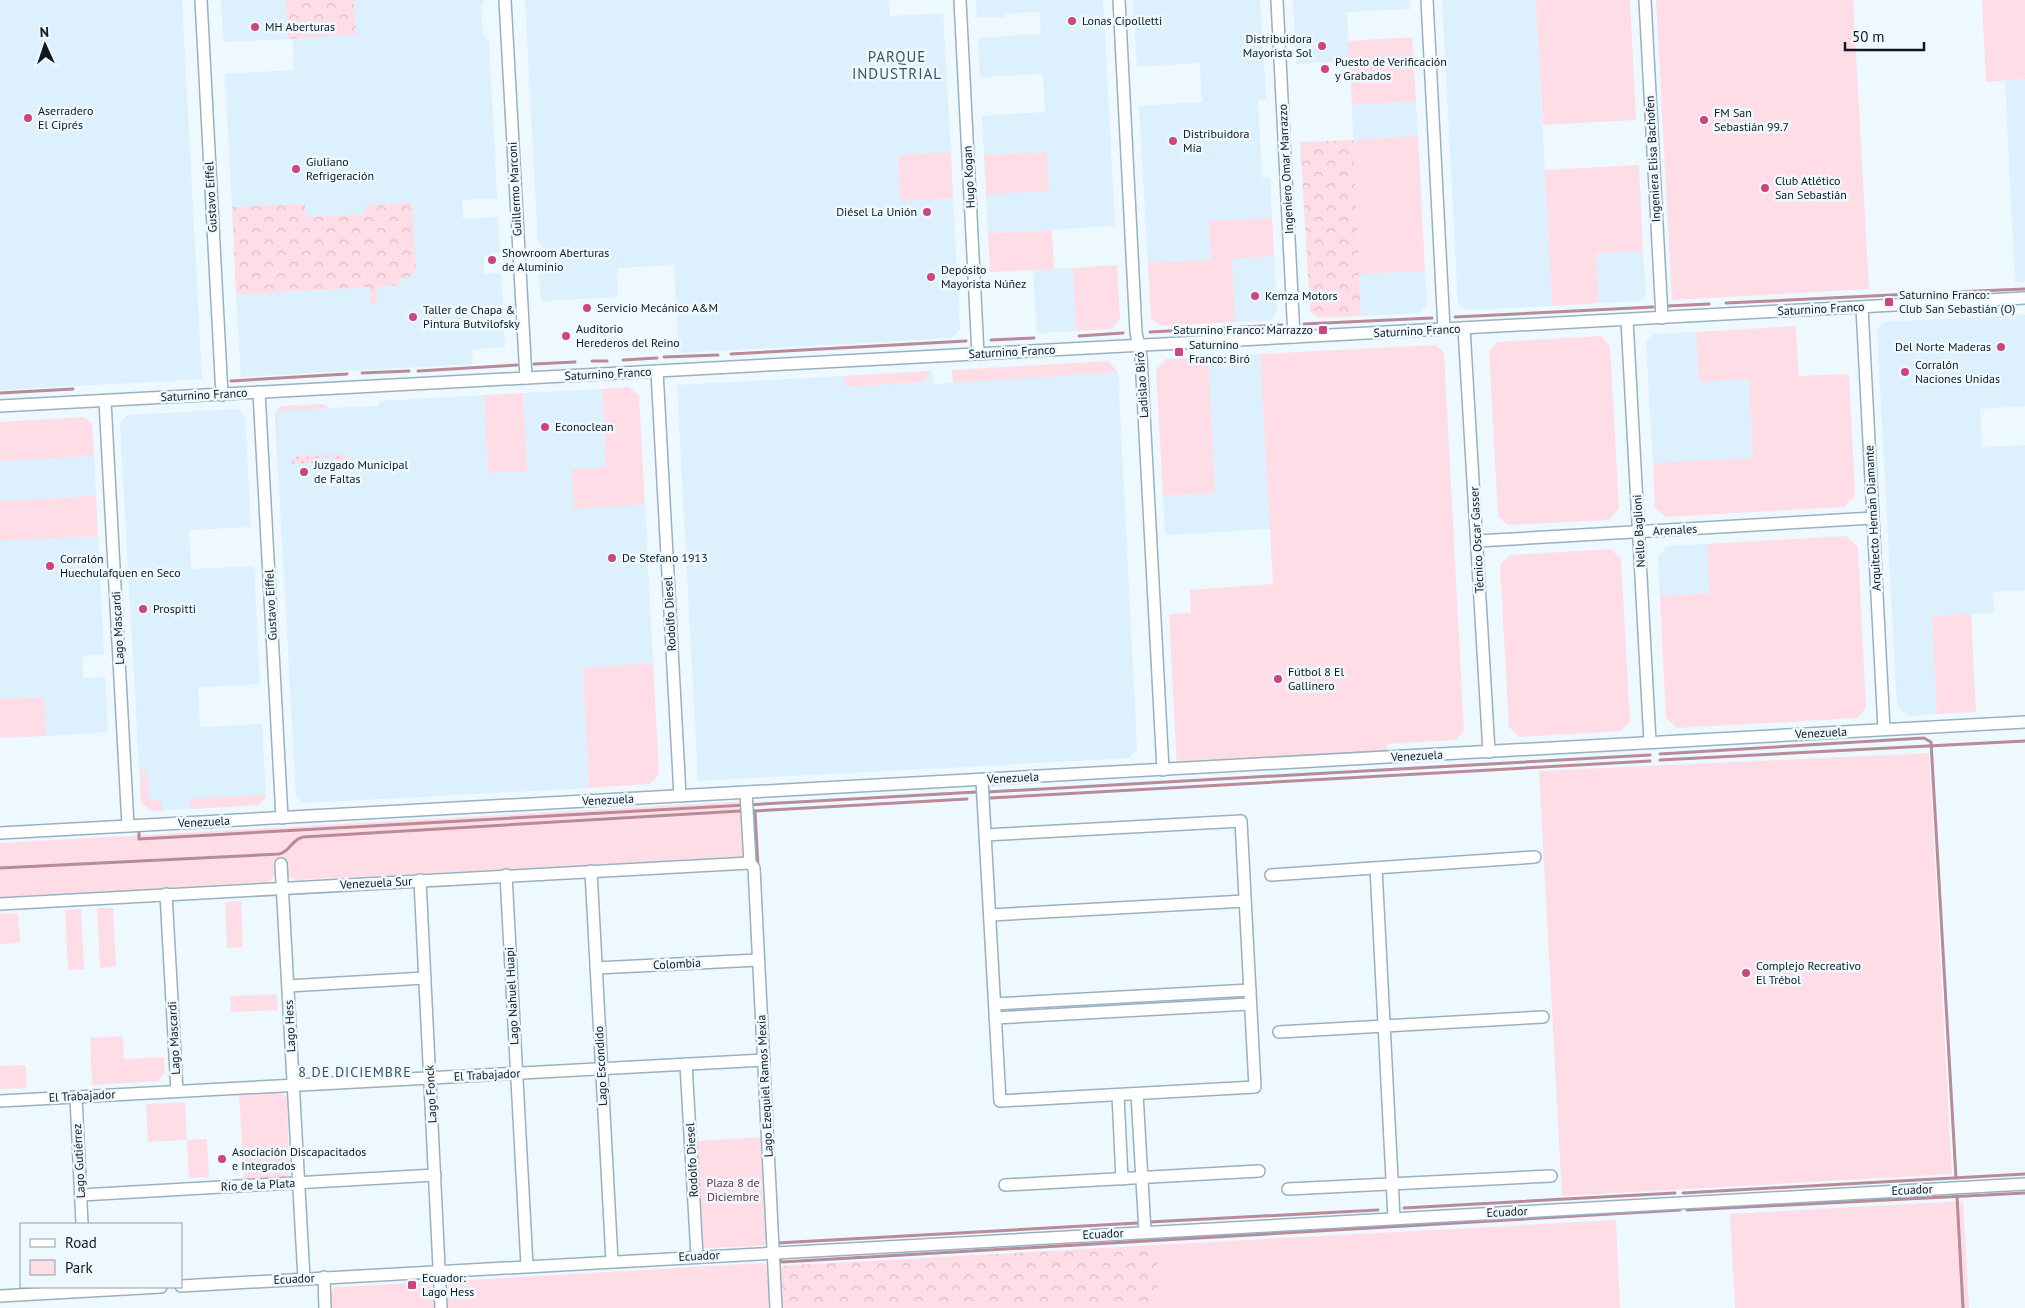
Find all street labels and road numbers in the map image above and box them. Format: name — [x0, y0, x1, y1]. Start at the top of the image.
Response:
street label: Ingeniera Elisa Bachofen — [1642, 95, 1663, 223]
street label: Ingeniero Omar Marrazzo — [1275, 104, 1296, 234]
street label: Guillermo Marconi — [505, 141, 524, 237]
street label: Hugo Kogan — [959, 145, 978, 209]
street label: Gustavo Eiffel — [201, 161, 220, 233]
street label: Saturnino Franco — [1777, 299, 1865, 318]
street label: Saturnino Franco — [1373, 321, 1461, 340]
street label: Saturnino Franco — [968, 342, 1056, 361]
street label: Ladislao Biró — [1132, 351, 1151, 419]
street label: Saturnino Franco — [564, 364, 652, 383]
street label: Saturnino Franco — [160, 385, 248, 404]
street label: Arquitecto Hernán Diamante — [1861, 445, 1884, 591]
street label: Técnico Oscar Gasser — [1466, 486, 1487, 594]
street label: Nello Baglioni — [1629, 494, 1648, 568]
street label: Arenales — [1652, 521, 1698, 538]
street label: Gustavo Eiffel — [261, 569, 280, 641]
street label: Rodolfo Diesel — [660, 576, 679, 652]
street label: Lago Mascardi — [108, 591, 127, 665]
street label: Venezuela — [1794, 724, 1847, 741]
street label: Venezuela — [1390, 747, 1443, 764]
street label: Venezuela — [986, 769, 1039, 786]
street label: Venezuela — [581, 791, 634, 808]
street label: Venezuela — [177, 813, 230, 830]
street label: Venezuela Sur — [338, 873, 412, 892]
street label: Lago Nahuel Huapi — [501, 947, 522, 1045]
street label: Colombia — [653, 955, 701, 972]
street label: Lago Hess — [281, 1000, 298, 1053]
street label: Lago Mascardi — [164, 1001, 183, 1075]
street label: Lago Ezequiel Ramos Mexía — [753, 1014, 776, 1158]
street label: Lago Escondido — [591, 1026, 610, 1106]
street label: Lago Fonck — [421, 1064, 440, 1124]
street label: El Trabajador — [453, 1065, 521, 1084]
street label: El Trabajador — [48, 1086, 116, 1105]
street label: Rodolfo Diesel — [682, 1122, 701, 1198]
street label: Lago Gutiérrez — [69, 1123, 88, 1199]
street label: Río de la Plata — [220, 1175, 296, 1194]
street label: Ecuador — [1891, 1181, 1933, 1198]
street label: Ecuador — [1486, 1203, 1528, 1220]
street label: Ecuador — [1082, 1225, 1124, 1242]
street label: Ecuador — [678, 1247, 720, 1264]
street label: Ecuador — [273, 1270, 315, 1287]

